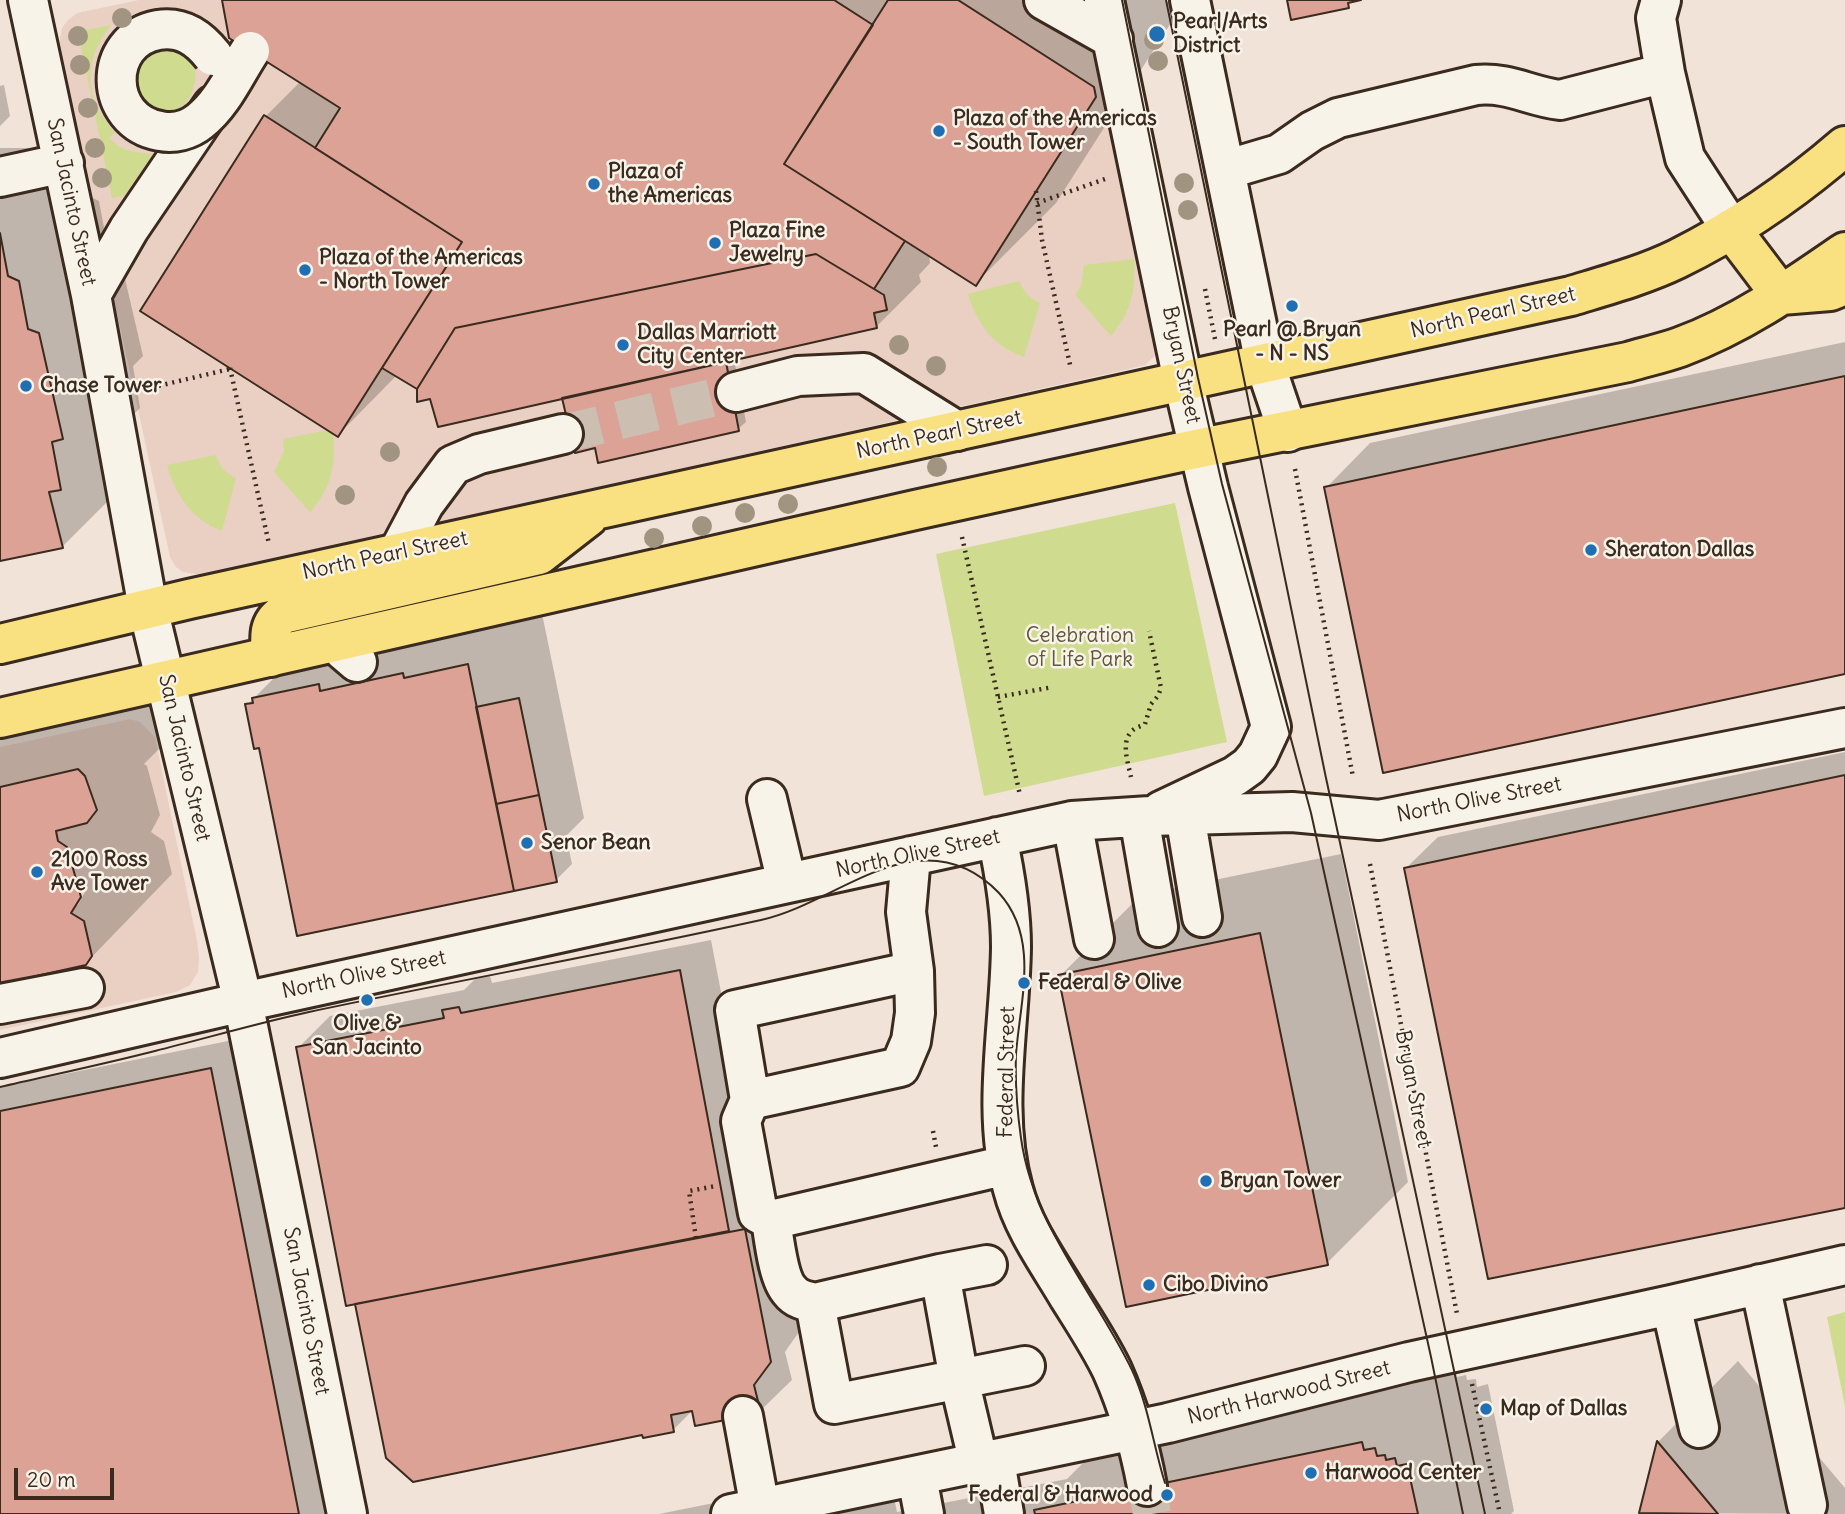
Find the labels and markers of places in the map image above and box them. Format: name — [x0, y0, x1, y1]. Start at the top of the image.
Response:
place label: Pearl/Arts District — [1173, 9, 1267, 59]
marker: Pearl/Arts District — [1147, 24, 1167, 44]
place label: Plaza of the Americas - South Tower — [953, 106, 1157, 156]
marker: Plaza of the Americas - South Tower — [931, 123, 947, 139]
place label: Plaza of the Americas — [608, 159, 732, 209]
marker: Plaza of the Americas — [586, 176, 602, 192]
place label: Plaza Fine Jewelry — [729, 218, 825, 268]
marker: Plaza Fine Jewelry — [707, 235, 723, 251]
place label: Plaza of the Americas - North Tower — [319, 245, 523, 295]
marker: Plaza of the Americas - North Tower — [297, 262, 313, 278]
marker: Pearl @ Bryan - N - NS — [1284, 298, 1300, 314]
place label: Pearl @ Bryan - N - NS — [1223, 317, 1361, 367]
place label: Dallas Marriott City Center — [637, 320, 776, 370]
marker: Dallas Marriott City Center — [615, 337, 631, 353]
place label: Chase Tower — [40, 373, 162, 399]
marker: Chase Tower — [18, 378, 34, 394]
place label: Sheraton Dallas — [1605, 537, 1754, 563]
marker: Sheraton Dallas — [1583, 542, 1599, 558]
place label: Senor Bean — [541, 830, 651, 856]
marker: Senor Bean — [519, 835, 535, 851]
place label: 2100 Ross Ave Tower — [51, 847, 149, 897]
marker: 2100 Ross Ave Tower — [29, 864, 45, 880]
place label: Federal & Olive — [1038, 970, 1182, 996]
marker: Federal & Olive — [1016, 975, 1032, 991]
marker: Olive & San Jacinto — [359, 992, 375, 1008]
place label: Olive & San Jacinto — [312, 1011, 422, 1061]
place label: Bryan Tower — [1220, 1168, 1341, 1194]
marker: Bryan Tower — [1198, 1173, 1214, 1189]
place label: Cibo Divino — [1163, 1272, 1268, 1298]
marker: Cibo Divino — [1141, 1277, 1157, 1293]
place label: Map of Dallas — [1500, 1396, 1627, 1422]
marker: Map of Dallas — [1478, 1401, 1494, 1417]
place label: Harwood Center — [1325, 1460, 1481, 1486]
marker: Harwood Center — [1303, 1465, 1319, 1481]
place label: Federal & Harwood — [968, 1482, 1153, 1508]
marker: Federal & Harwood — [1159, 1487, 1175, 1503]

